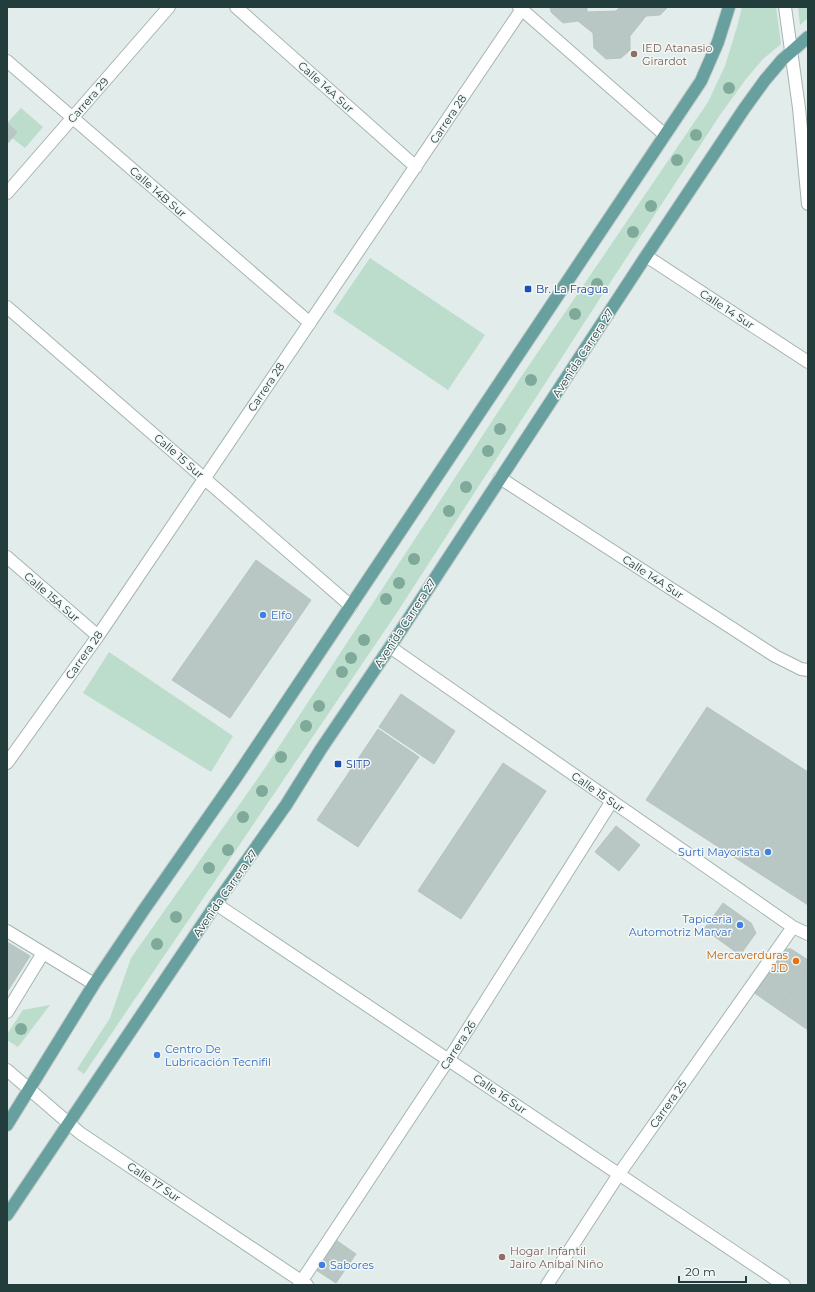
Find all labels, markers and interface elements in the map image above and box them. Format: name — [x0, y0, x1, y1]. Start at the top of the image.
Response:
place label: IED Atanasio Girardot — [642, 41, 712, 68]
marker: IED Atanasio Girardot — [629, 49, 639, 59]
street label: Calle 14A Sur — [295, 58, 357, 116]
street label: Carrera 29 — [64, 74, 112, 126]
street label: Carrera 28 — [427, 92, 469, 146]
street label: Calle 14B Sur — [127, 164, 189, 220]
place label: Br. La Fragua — [536, 282, 608, 296]
marker: Br. La Fragua — [523, 284, 533, 294]
street label: Calle 14 Sur — [697, 286, 757, 332]
street label: Avenida Carrera 27 — [549, 306, 617, 400]
street label: Carrera 28 — [245, 360, 287, 414]
street label: Calle 15 Sur — [151, 431, 207, 481]
street label: Calle 14A Sur — [620, 552, 686, 602]
street label: Calle 15A Sur — [21, 569, 83, 625]
street label: Avenida Carrera 27 — [371, 576, 439, 670]
place label: Elfo — [271, 608, 292, 622]
marker: Elfo — [258, 610, 268, 620]
street label: Carrera 28 — [62, 628, 106, 682]
place label: SITP — [346, 757, 370, 771]
marker: SITP — [333, 759, 343, 769]
street label: Calle 15 Sur — [569, 769, 627, 815]
place label: Surti Mayorista — [678, 845, 760, 859]
street label: Avenida Carrera 27 — [190, 847, 260, 939]
marker: Surti Mayorista — [763, 847, 773, 857]
place label: Tapiceria Automotriz Marvar — [629, 912, 732, 939]
marker: Tapiceria Automotriz Marvar — [735, 920, 745, 930]
place label: Mercaverduras J.D — [707, 948, 789, 975]
marker: Mercaverduras J.D — [791, 956, 801, 966]
street label: Carrera 26 — [437, 1018, 479, 1072]
place label: Centro De Lubricación Tecnifil — [165, 1042, 271, 1069]
marker: Centro De Lubricación Tecnifil — [152, 1050, 162, 1060]
street label: Calle 16 Sur — [470, 1071, 530, 1117]
street label: Carrera 25 — [646, 1077, 690, 1131]
street label: Calle 17 Sur — [125, 1159, 183, 1205]
place label: Hogar Infantil Jairo Anibal Niño — [509, 1244, 603, 1271]
marker: Hogar Infantil Jairo Anibal Niño — [497, 1252, 507, 1262]
place label: Sabores — [330, 1258, 375, 1272]
scale bar — [679, 1258, 746, 1284]
marker: Sabores — [317, 1260, 327, 1270]
text: 20 m — [685, 1264, 716, 1279]

